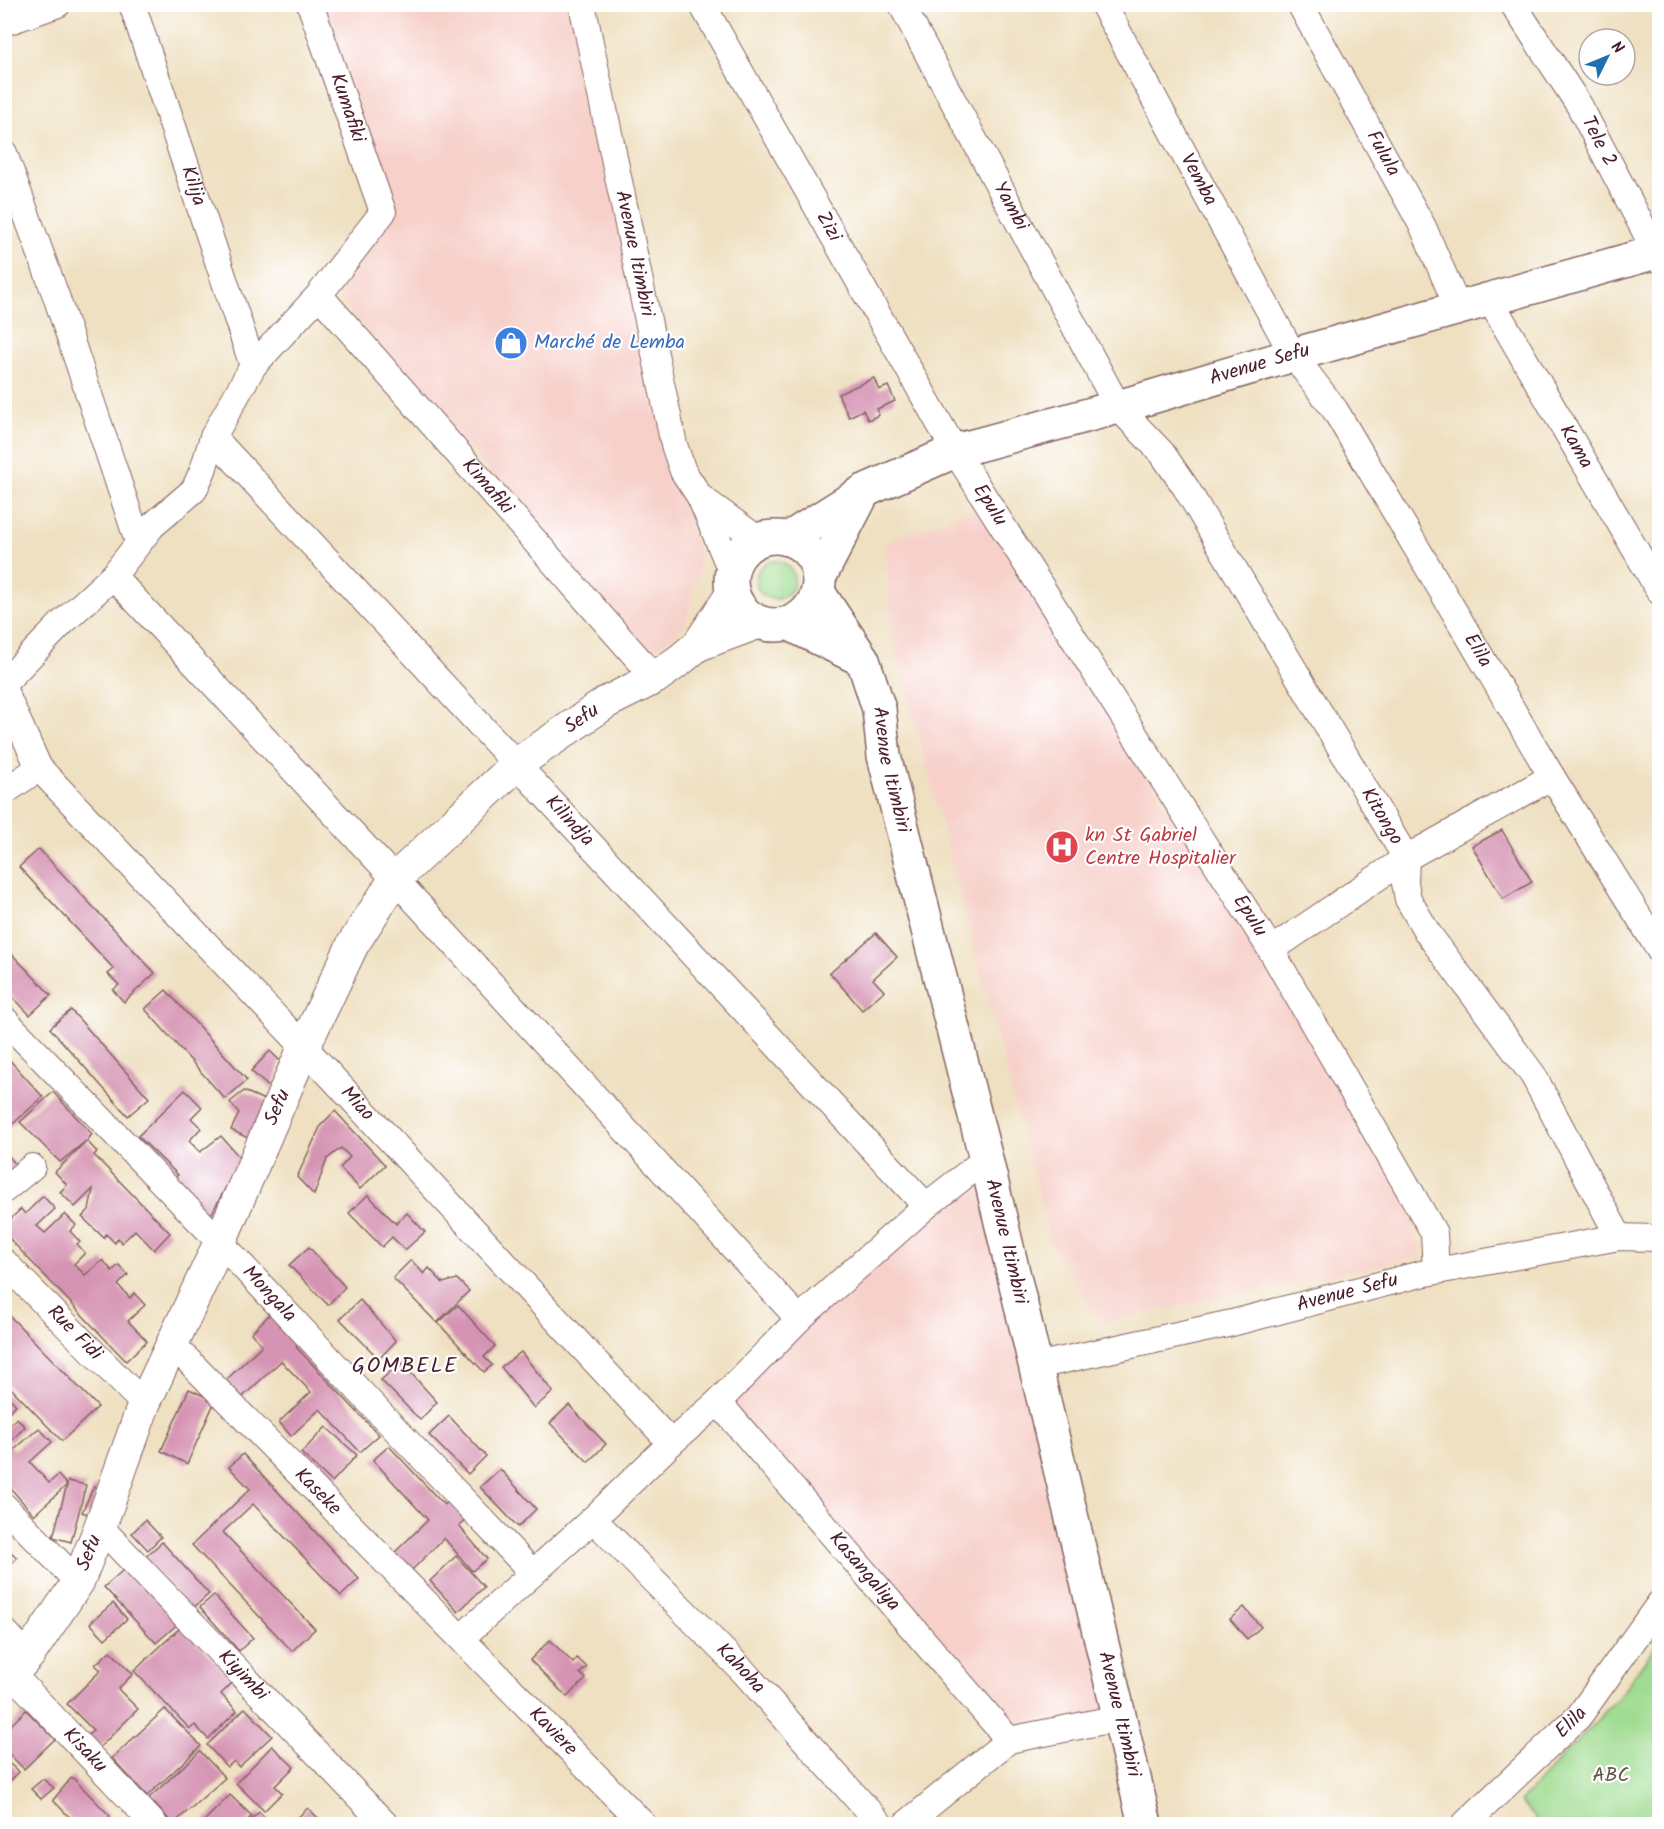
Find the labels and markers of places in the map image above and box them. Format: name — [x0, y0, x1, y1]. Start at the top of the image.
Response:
shop icon: Marché de Lemba — [493, 325, 529, 361]
place label: Marché de Lemba — [534, 327, 685, 359]
place label: kn St Gabriel Centre Hospitalier — [1085, 820, 1237, 875]
hospital icon: kn St Gabriel Centre Hospitalier — [1044, 829, 1080, 865]

